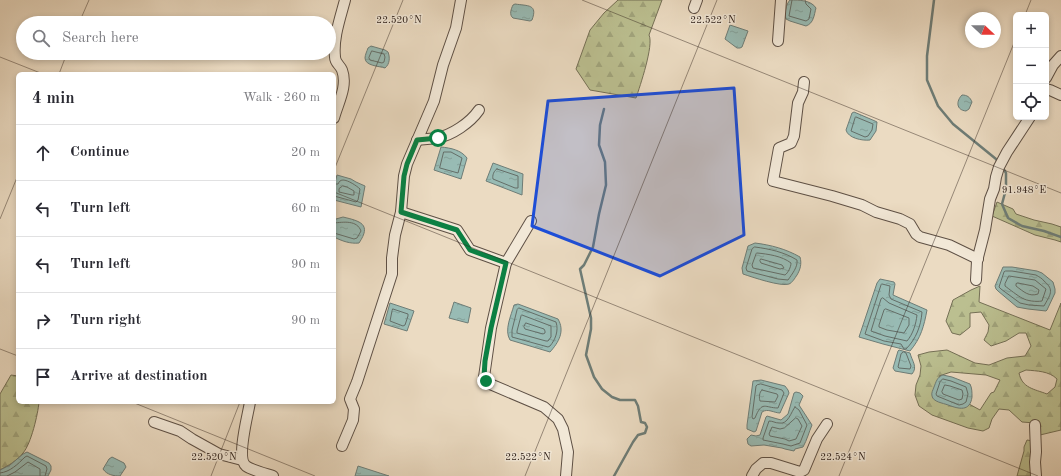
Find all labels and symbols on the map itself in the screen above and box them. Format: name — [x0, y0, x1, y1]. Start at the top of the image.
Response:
north arrow — [965, 12, 1001, 48]
text: 22.520°N — [376, 15, 422, 25]
text: 22.522°N — [690, 15, 736, 25]
route start — [429, 129, 447, 147]
text: 91.948°E — [1002, 185, 1046, 195]
route end — [477, 372, 495, 390]
text: 22.520°N — [191, 452, 237, 462]
text: 22.522°N — [505, 452, 551, 462]
text: 22.524°N — [820, 452, 866, 462]

